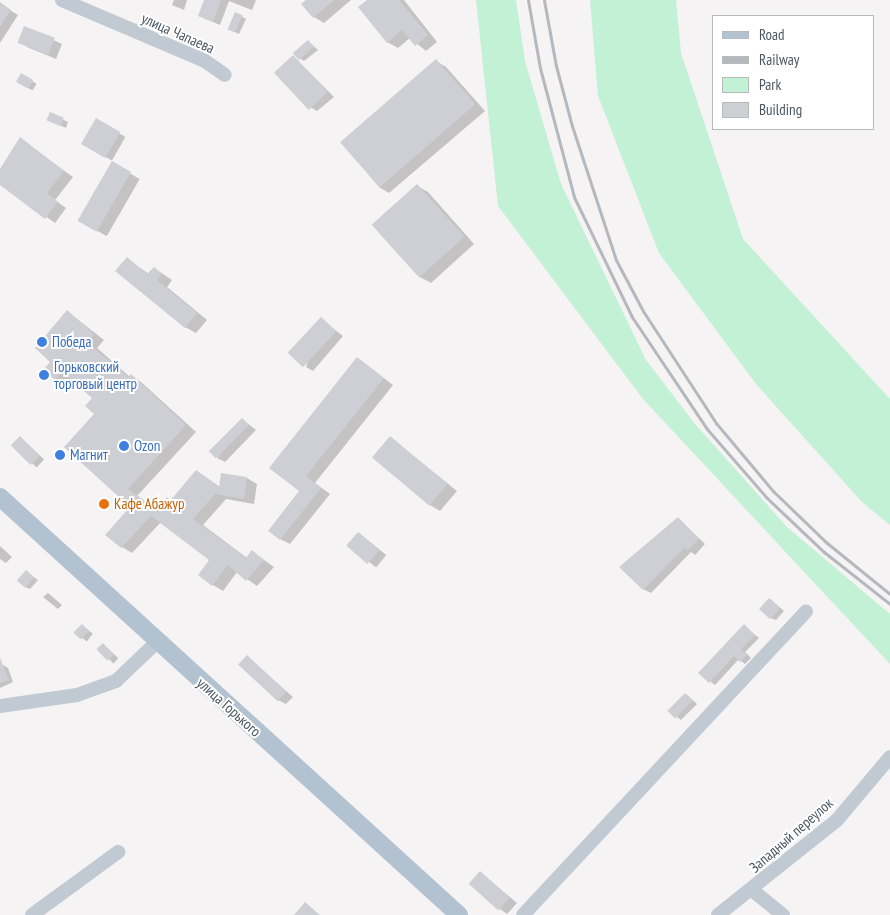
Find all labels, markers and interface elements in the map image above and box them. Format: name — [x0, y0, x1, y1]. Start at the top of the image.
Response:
street label: улица Чапаева — [139, 9, 217, 57]
legend — [712, 15, 875, 130]
text: Road — [759, 25, 785, 44]
text: Railway — [759, 50, 799, 69]
text: Park — [759, 75, 781, 94]
text: Building — [759, 100, 802, 119]
place label: Победа — [52, 333, 91, 351]
marker: Победа — [36, 336, 48, 348]
place label: Горьковский торговый центр — [54, 357, 137, 392]
marker: Горьковский торговый центр — [38, 369, 50, 381]
place label: Ozon — [134, 437, 160, 455]
marker: Ozon — [118, 440, 130, 452]
place label: Магнит — [70, 446, 108, 464]
marker: Магнит — [54, 449, 66, 461]
place label: Кафе Абажур — [114, 495, 185, 513]
marker: Кафе Абажур — [98, 498, 110, 510]
street label: улица Горького — [193, 674, 265, 740]
street label: Западный переулок — [746, 794, 836, 876]

